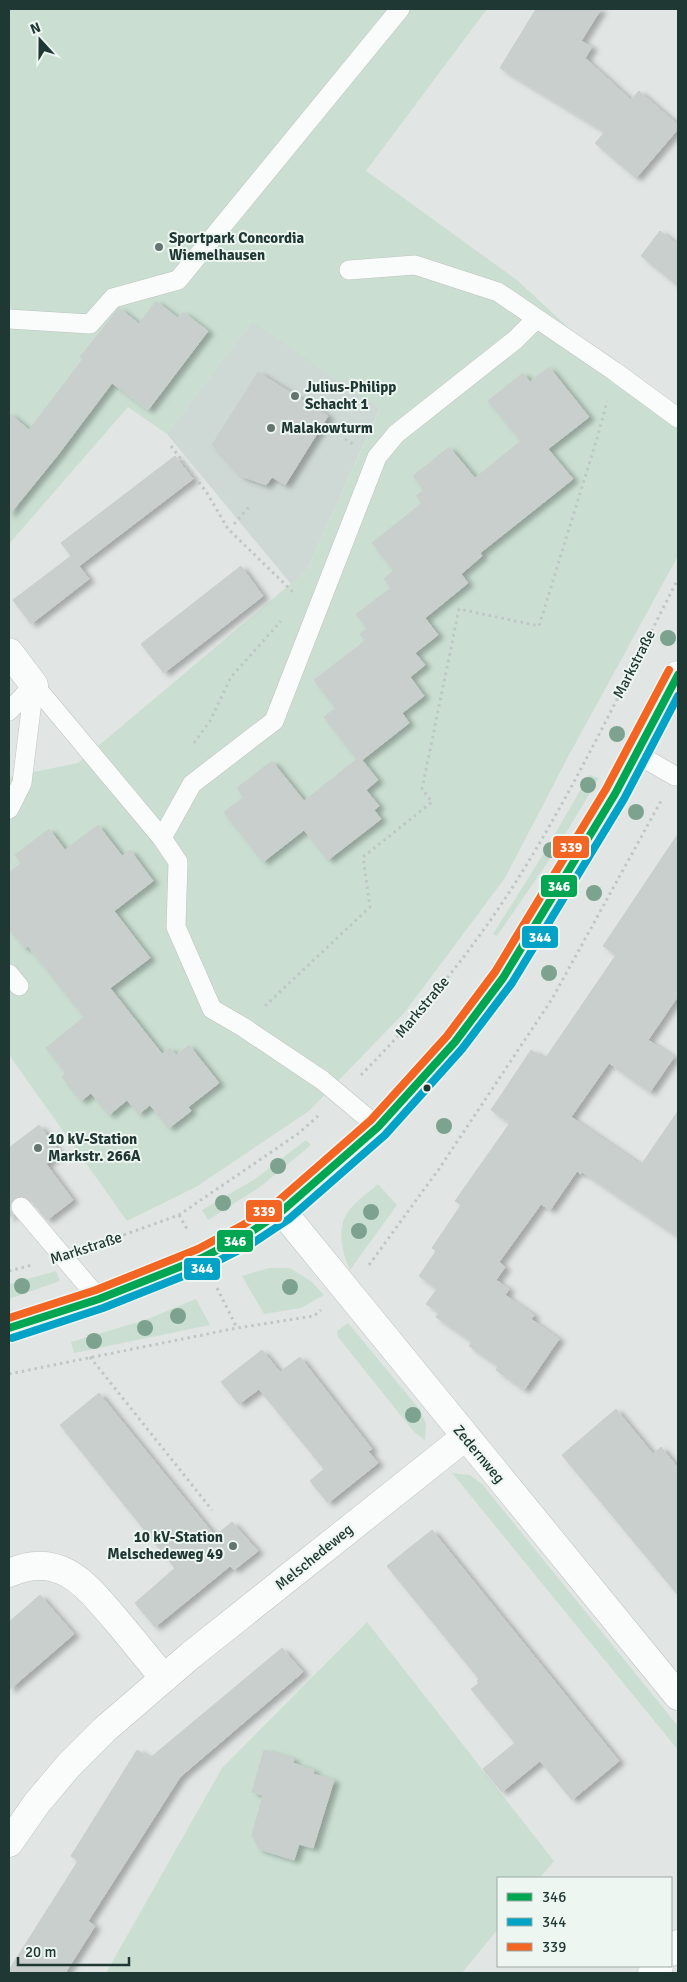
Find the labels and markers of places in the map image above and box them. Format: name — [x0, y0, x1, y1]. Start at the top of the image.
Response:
place label: Sportpark Concordia Wiemelhausen — [169, 229, 304, 264]
marker: Sportpark Concordia Wiemelhausen — [153, 241, 165, 253]
place label: Julius-Philipp Schacht 1 — [305, 378, 396, 413]
marker: Julius-Philipp Schacht 1 — [289, 390, 301, 402]
place label: Malakowturm — [281, 419, 373, 437]
marker: Malakowturm — [265, 422, 277, 434]
unlabelled marker — [422, 1083, 432, 1093]
place label: 10 kV-Station Markstr. 266A — [48, 1130, 141, 1165]
marker: 10 kV-Station Markstr. 266A — [32, 1142, 44, 1154]
place label: 10 kV-Station Melschedeweg 49 — [107, 1528, 223, 1563]
marker: 10 kV-Station Melschedeweg 49 — [227, 1540, 239, 1552]

